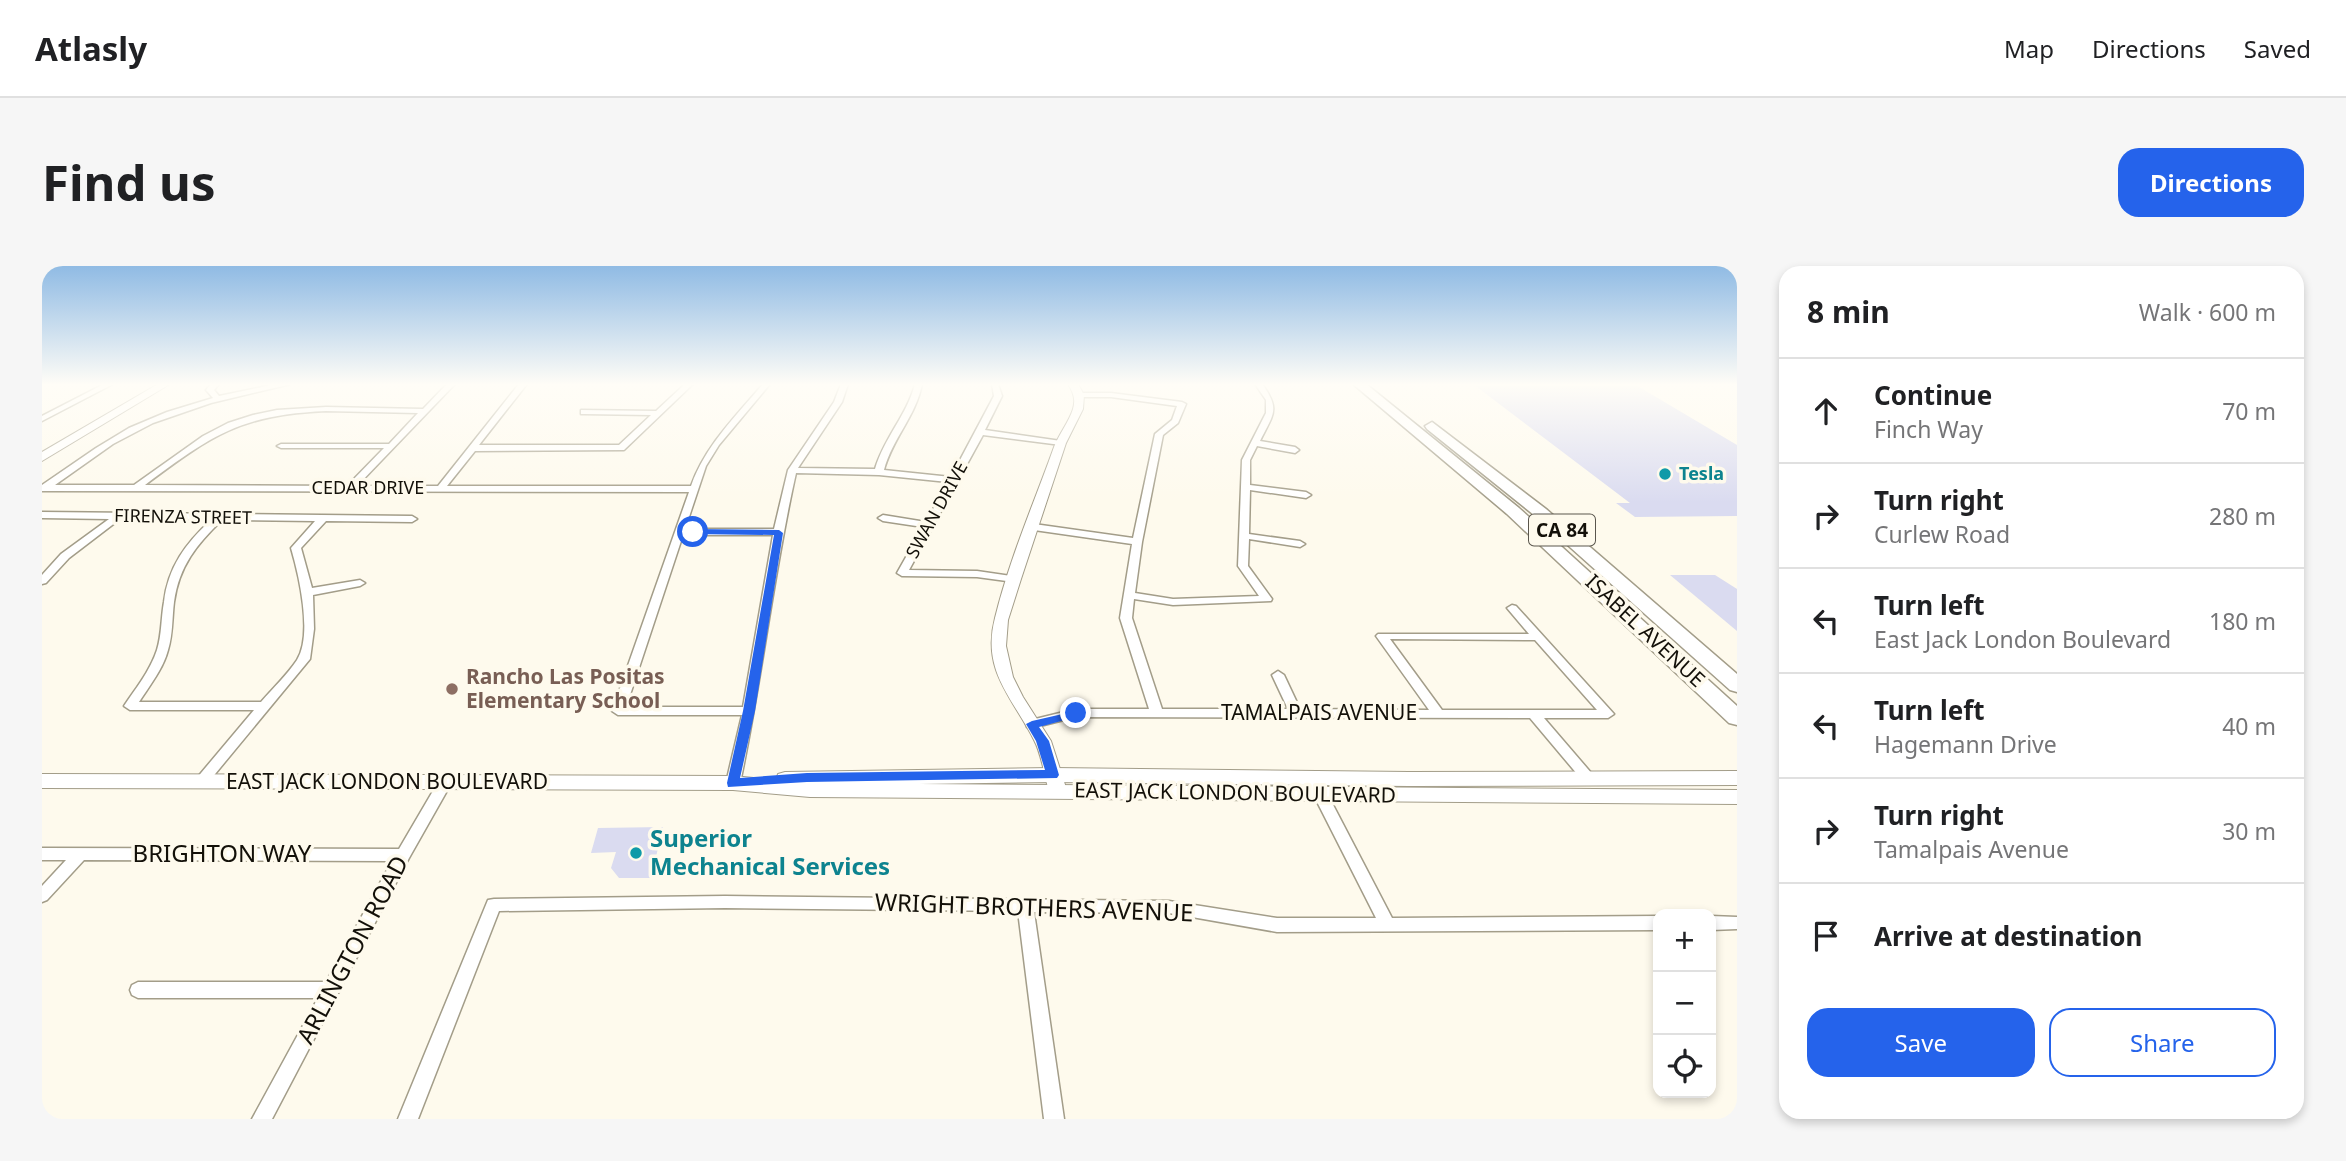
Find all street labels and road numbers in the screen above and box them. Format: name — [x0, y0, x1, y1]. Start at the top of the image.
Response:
street label: SWAN DRIVE — [900, 457, 973, 562]
street label: CEDAR DRIVE — [312, 475, 424, 499]
street label: FIRENZA STREET — [114, 503, 252, 529]
road number: CA 84 — [1529, 514, 1595, 546]
street label: ISABEL AVENUE — [1580, 568, 1711, 693]
street label: TAMALPAIS AVENUE — [1221, 698, 1417, 726]
street label: EAST JACK LONDON BOULEVARD — [226, 767, 548, 795]
street label: EAST JACK LONDON BOULEVARD — [1074, 775, 1396, 809]
street label: BRIGHTON WAY — [133, 836, 312, 869]
street label: ARLINGTON ROAD — [288, 849, 415, 1049]
street label: WRIGHT BROTHERS AVENUE — [874, 884, 1194, 929]

